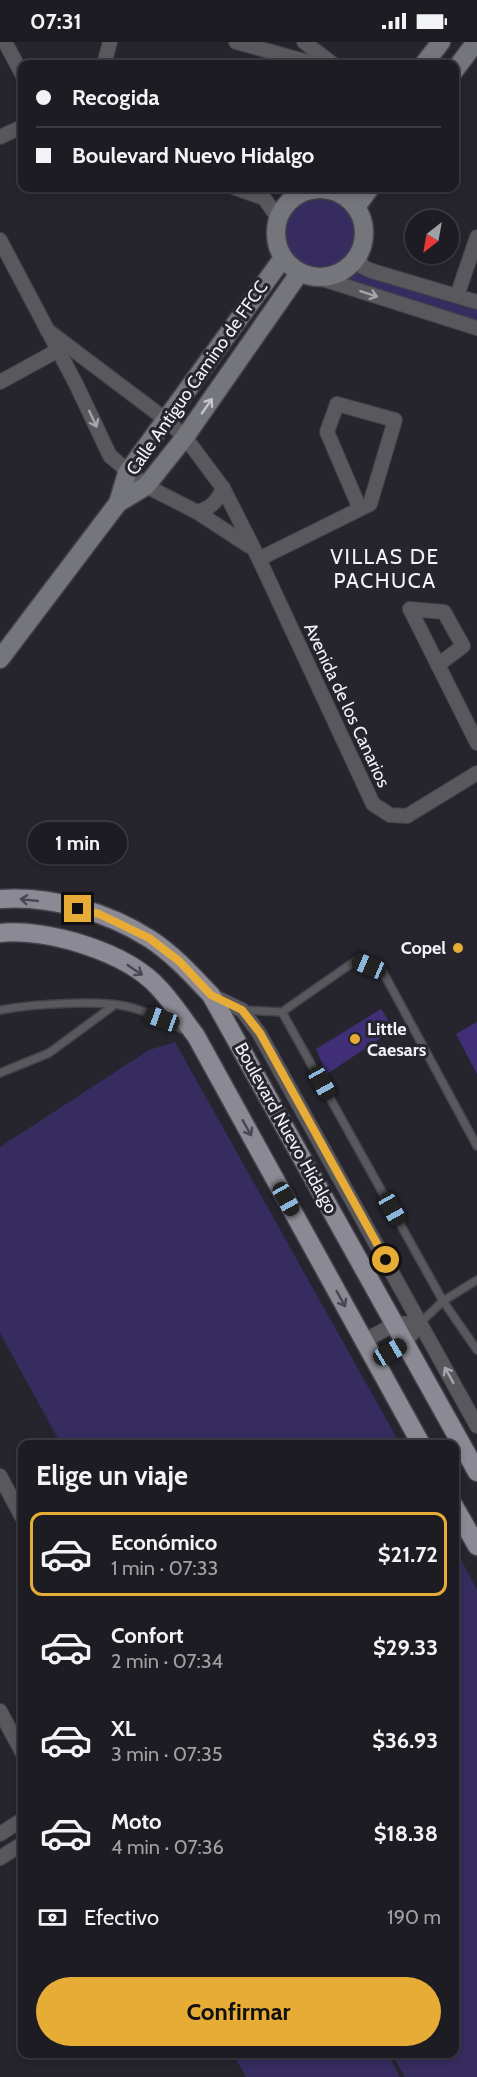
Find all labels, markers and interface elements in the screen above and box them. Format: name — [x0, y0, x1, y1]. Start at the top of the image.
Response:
text: 07:31 — [30, 8, 82, 35]
text: Recogida — [72, 84, 159, 111]
text: Boulevard Nuevo Hidalgo — [72, 142, 314, 169]
north arrow — [405, 210, 459, 264]
map controls — [405, 210, 459, 264]
street label: Calle Antiguo Camino de FFCC — [121, 277, 273, 479]
one-way arrow — [359, 289, 378, 300]
one-way arrow — [201, 398, 213, 415]
one-way arrow — [87, 410, 99, 428]
district label: VILLAS DE PACHUCA — [330, 544, 440, 593]
street label: Avenida de los Canarios — [299, 619, 395, 791]
callout: 1 min — [28, 822, 128, 864]
text: 1 min — [55, 831, 100, 855]
one-way arrow — [20, 894, 40, 905]
route end — [64, 895, 91, 922]
place label: Copel — [401, 937, 446, 959]
marker: Copel — [451, 941, 465, 955]
car — [349, 951, 389, 981]
one-way arrow — [127, 964, 144, 977]
car — [142, 1004, 182, 1034]
place label: Little Caesars — [367, 1018, 427, 1061]
marker: Little Caesars — [348, 1032, 362, 1046]
street label: Boulevard Nuevo Hidalgo — [230, 1039, 342, 1217]
car — [305, 1063, 339, 1103]
one-way arrow — [241, 1119, 253, 1136]
car — [269, 1179, 303, 1219]
car — [375, 1189, 409, 1229]
route start — [372, 1246, 399, 1273]
one-way arrow — [336, 1289, 347, 1307]
car — [370, 1335, 410, 1369]
one-way arrow — [443, 1366, 454, 1384]
text: Elige un viaje — [36, 1459, 188, 1492]
icon: car — [39, 1527, 93, 1581]
text: Económico — [111, 1529, 217, 1556]
text: $21.72 — [378, 1541, 438, 1568]
text: 1 min · 07:33 — [111, 1556, 218, 1580]
icon: car — [39, 1620, 93, 1674]
text: Confort — [111, 1622, 184, 1649]
text: $29.33 — [373, 1634, 438, 1661]
text: 2 min · 07:34 — [111, 1649, 223, 1673]
icon: car — [39, 1713, 93, 1767]
text: XL — [111, 1715, 136, 1742]
text: $36.93 — [372, 1727, 438, 1754]
text: 3 min · 07:35 — [111, 1742, 223, 1766]
icon: car — [39, 1806, 93, 1860]
text: Moto — [111, 1808, 162, 1835]
text: $18.38 — [374, 1820, 438, 1847]
text: 4 min · 07:36 — [111, 1835, 224, 1859]
icon: cash — [36, 1901, 69, 1934]
text: Efectivo — [84, 1904, 159, 1931]
text: 190 m — [387, 1905, 441, 1929]
button: Confirmar — [36, 1977, 441, 2046]

